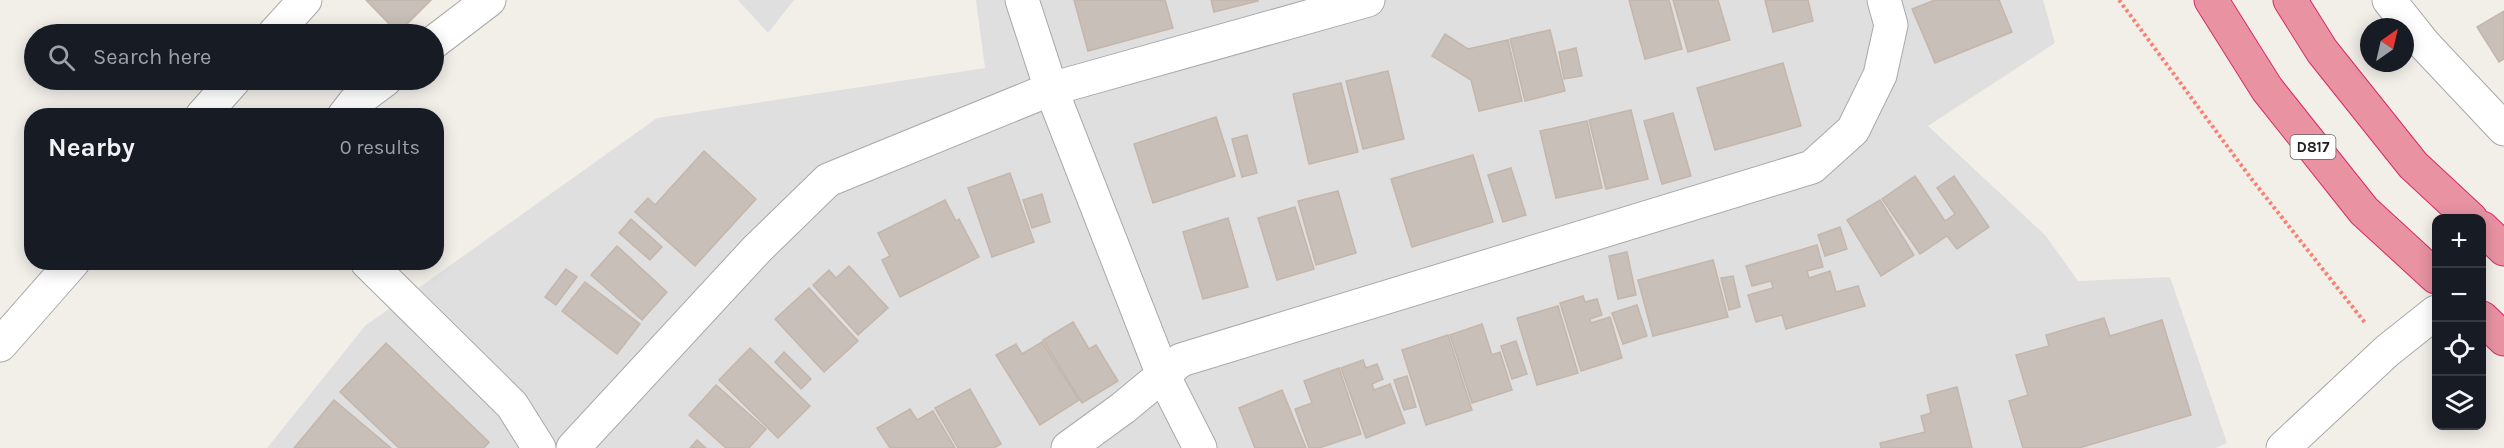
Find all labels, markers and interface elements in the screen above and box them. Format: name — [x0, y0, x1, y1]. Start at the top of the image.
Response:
north arrow — [2360, 18, 2414, 72]
search box — [24, 24, 444, 90]
icon: search — [45, 41, 78, 74]
text: Search here — [93, 44, 211, 70]
text: Nearby — [48, 132, 135, 163]
road number: D817 — [2290, 135, 2336, 159]
text: 0 results — [340, 136, 420, 159]
map controls — [2432, 214, 2486, 430]
button: + — [2432, 214, 2486, 268]
button: − — [2432, 268, 2486, 322]
button: locate — [2432, 322, 2486, 376]
button: layers — [2432, 376, 2486, 430]

